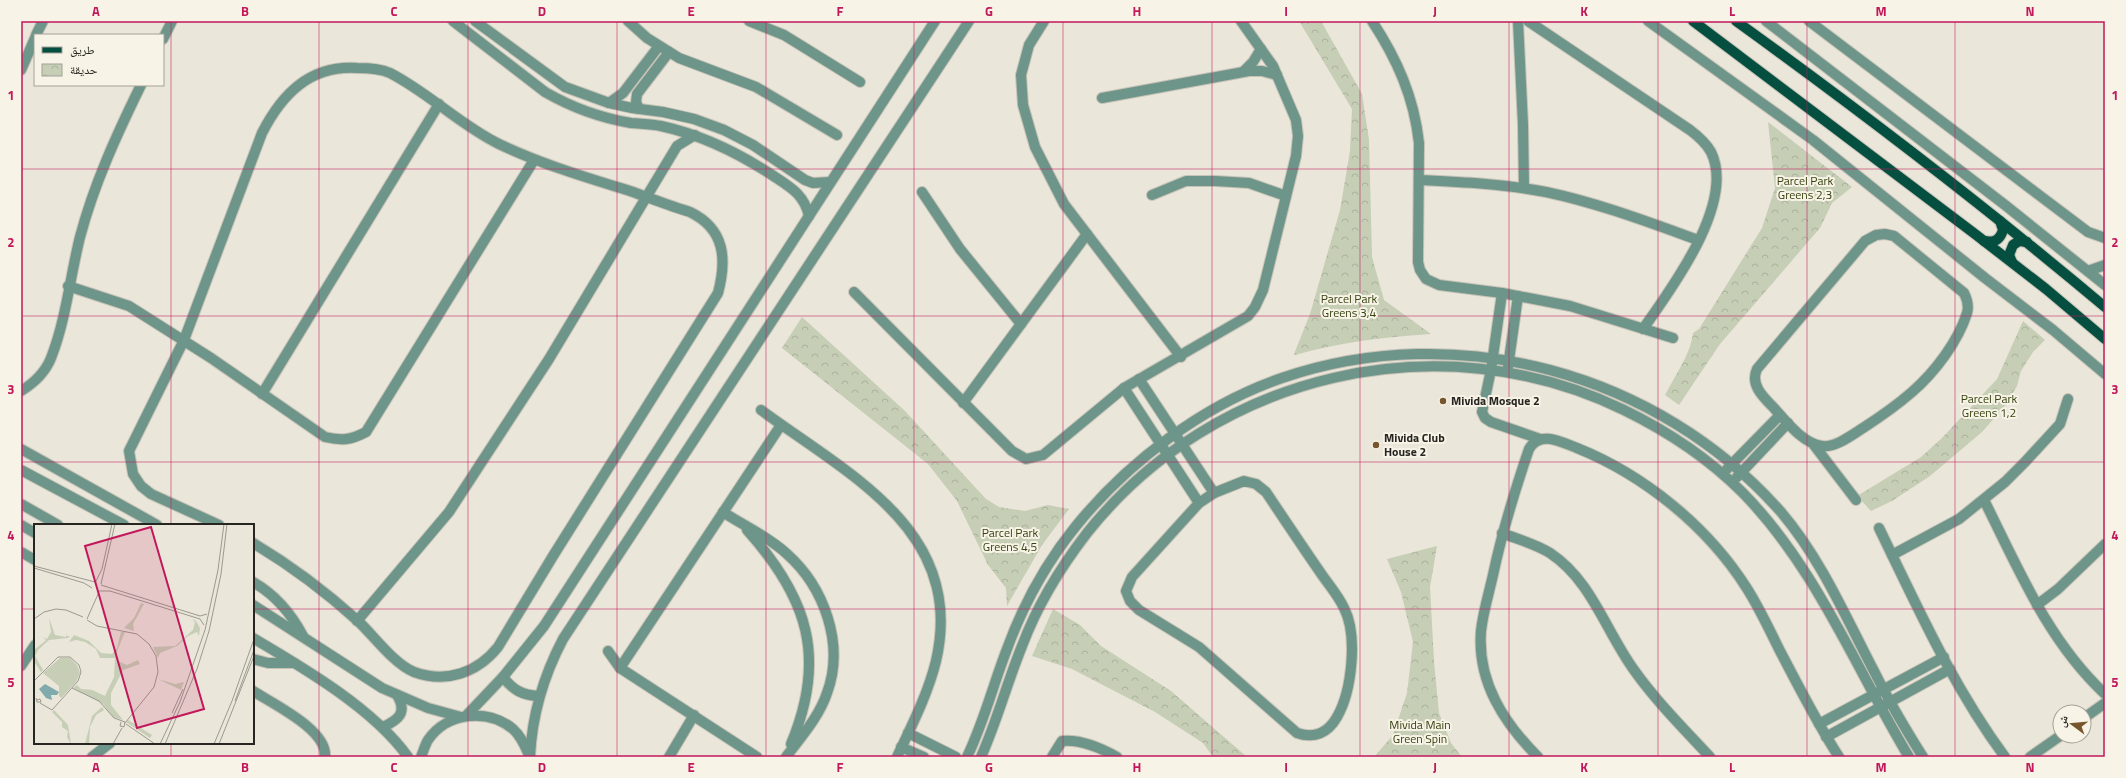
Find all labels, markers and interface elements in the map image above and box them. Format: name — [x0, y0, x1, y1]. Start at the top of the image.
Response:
text: A — [92, 1, 100, 21]
text: B — [241, 1, 249, 21]
text: C — [390, 1, 398, 21]
text: D — [538, 1, 546, 21]
text: E — [687, 1, 695, 21]
text: F — [837, 1, 844, 21]
text: G — [985, 1, 993, 21]
text: H — [1133, 1, 1141, 21]
text: I — [1284, 1, 1288, 21]
text: J — [1433, 1, 1437, 21]
text: K — [1580, 1, 1588, 21]
text: L — [1729, 1, 1735, 21]
text: M — [1875, 1, 1887, 21]
text: N — [2025, 1, 2035, 21]
legend — [34, 34, 164, 86]
text: طريق — [70, 40, 95, 59]
text: حديقة — [70, 60, 98, 79]
text: 1 — [7, 85, 15, 105]
text: 1 — [2111, 85, 2119, 105]
park label: Parcel Park Greens 2,3 — [1777, 171, 1834, 204]
text: 2 — [7, 232, 15, 252]
text: 2 — [2111, 232, 2119, 252]
park label: Parcel Park Greens 3,4 — [1321, 289, 1378, 322]
text: 3 — [7, 379, 15, 399]
text: 3 — [2111, 379, 2119, 399]
park label: Parcel Park Greens 1,2 — [1961, 389, 2018, 422]
place label: Mivida Mosque 2 — [1451, 391, 1540, 410]
marker: Mivida Mosque 2 — [1438, 396, 1448, 406]
place label: Mivida Club House 2 — [1384, 428, 1445, 461]
marker: Mivida Club House 2 — [1371, 440, 1381, 450]
park label: Parcel Park Greens 4,5 — [982, 523, 1039, 556]
inset map — [34, 524, 254, 744]
text: 4 — [7, 525, 15, 545]
text: 4 — [2111, 525, 2119, 545]
text: 5 — [7, 672, 15, 692]
text: 5 — [2111, 672, 2119, 692]
north arrow — [2052, 704, 2092, 744]
text: ش — [2053, 713, 2072, 729]
park label: Mivida Main Green Spin — [1389, 715, 1451, 748]
text: A — [92, 757, 100, 777]
text: B — [241, 757, 249, 777]
text: C — [390, 757, 398, 777]
text: D — [538, 757, 546, 777]
text: E — [687, 757, 695, 777]
text: F — [837, 757, 844, 777]
text: G — [985, 757, 993, 777]
text: H — [1133, 757, 1141, 777]
text: I — [1284, 757, 1288, 777]
text: J — [1433, 757, 1437, 777]
text: K — [1580, 757, 1588, 777]
text: L — [1729, 757, 1735, 777]
text: M — [1875, 757, 1887, 777]
text: N — [2025, 757, 2035, 777]

